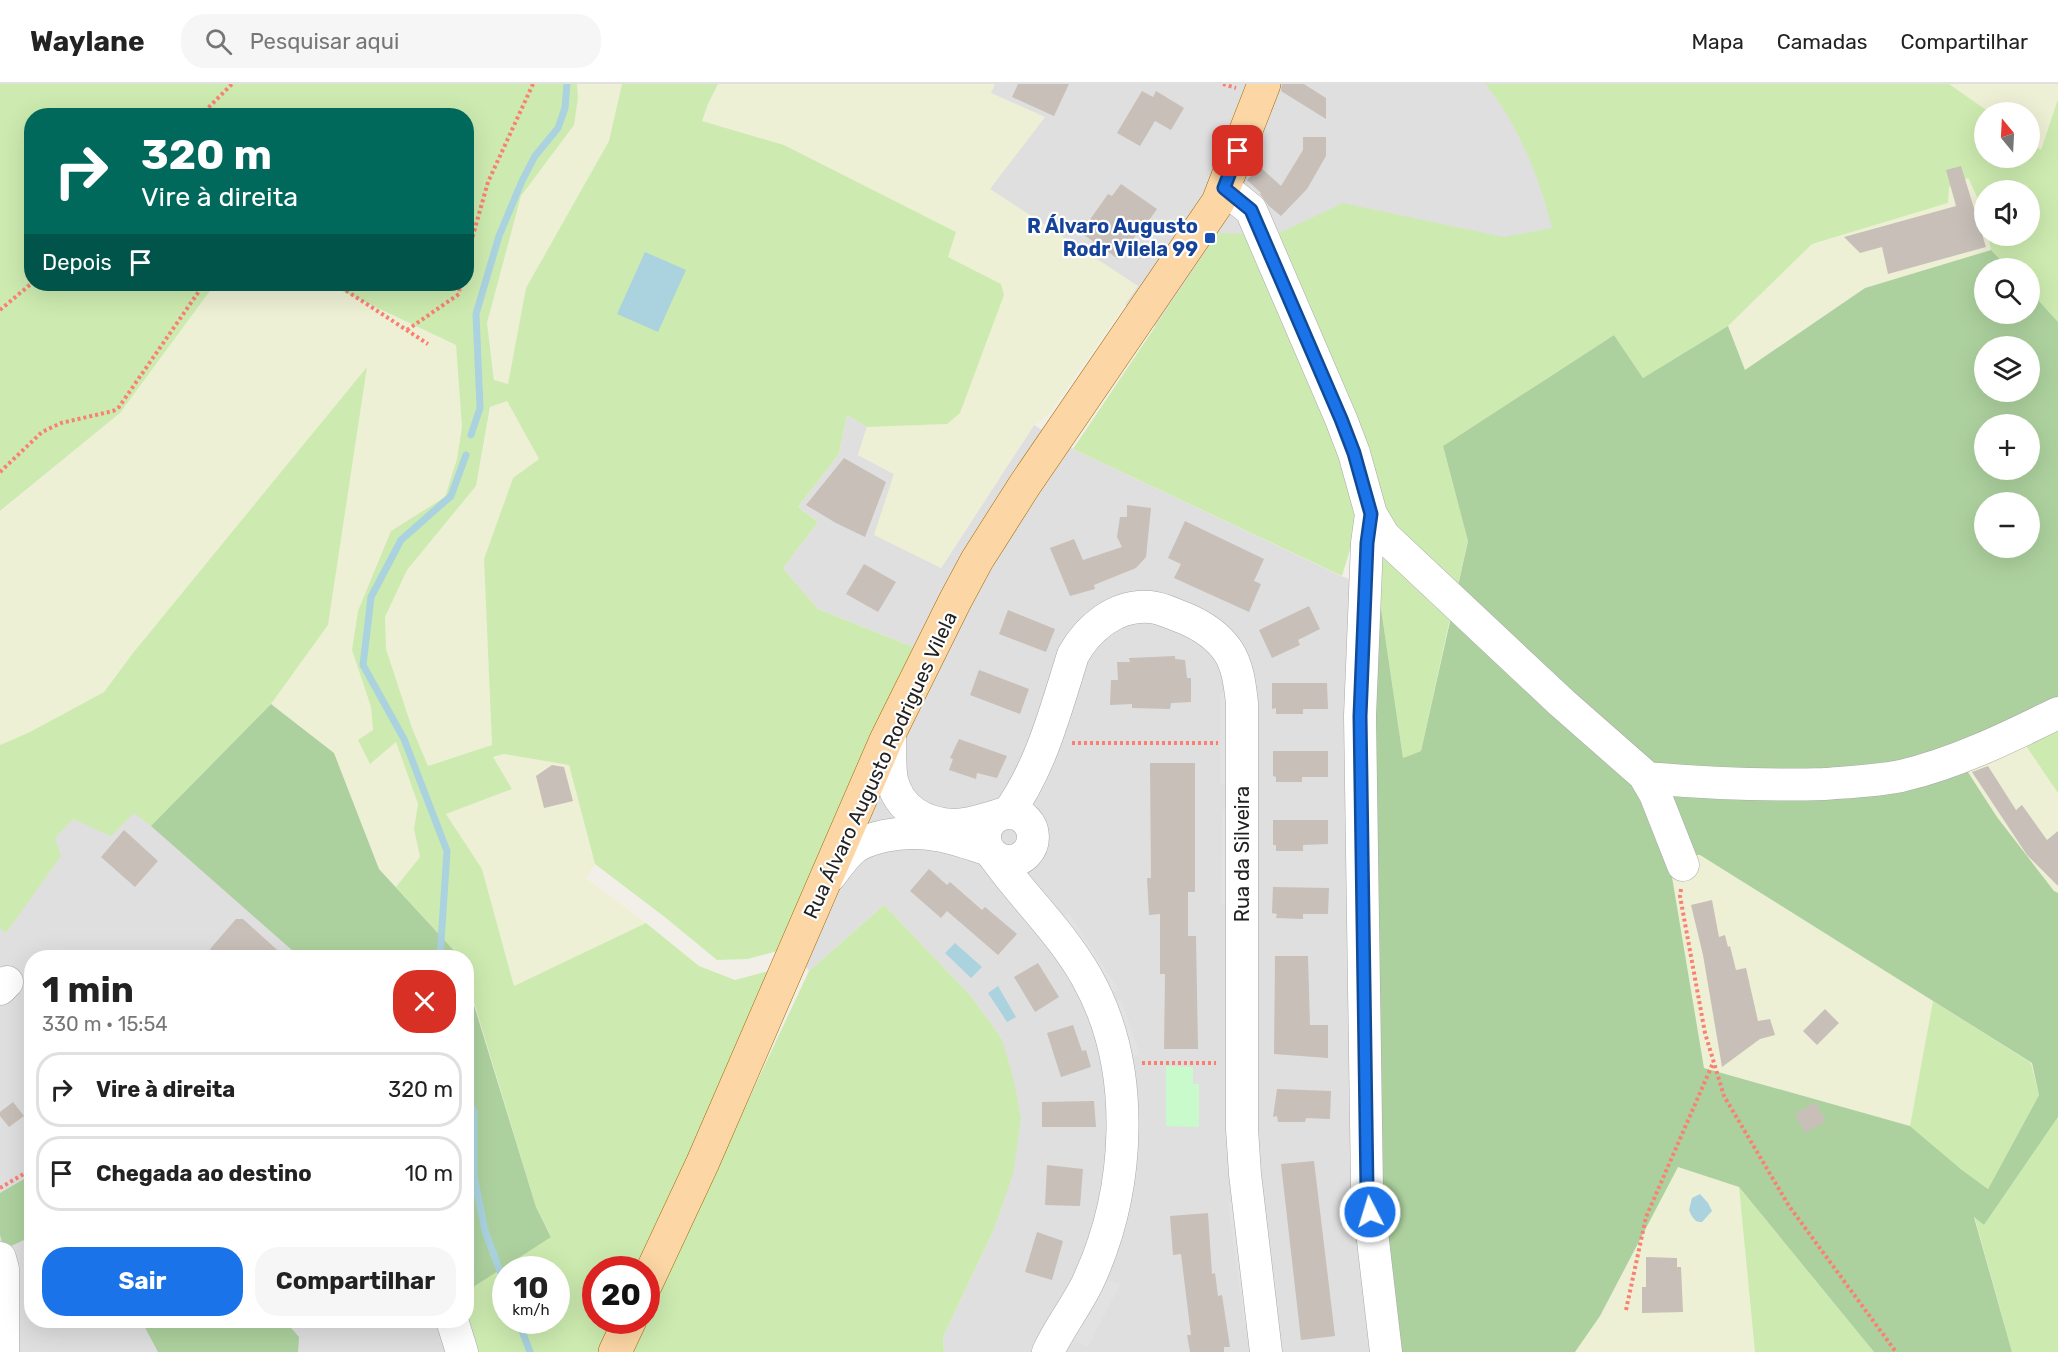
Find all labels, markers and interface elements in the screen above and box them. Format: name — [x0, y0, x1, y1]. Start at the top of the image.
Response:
search box — [181, 14, 601, 68]
text: Waylane — [30, 25, 145, 58]
icon: search — [202, 25, 235, 58]
text: Pesquisar aqui — [250, 28, 399, 55]
text: Mapa — [1691, 29, 1744, 54]
text: Camadas — [1777, 29, 1867, 54]
text: Compartilhar — [1900, 29, 2028, 54]
north arrow — [1974, 102, 2040, 168]
map controls — [1974, 102, 2040, 558]
pin — [1212, 125, 1263, 176]
text: 320 m — [141, 130, 272, 180]
icon: right — [42, 132, 120, 210]
icon: arrive — [1221, 134, 1254, 167]
button: sound — [1974, 180, 2040, 246]
text: Vire à direita — [141, 181, 298, 213]
place label: R Álvaro Augusto Rodr Vilela 99 — [1027, 214, 1198, 261]
marker: R Álvaro Augusto Rodr Vilela 99 — [1203, 231, 1217, 245]
icon: arrive — [124, 246, 157, 279]
text: Depois — [42, 249, 112, 276]
button: search — [1974, 258, 2040, 324]
button: layers — [1974, 336, 2040, 402]
button: + — [1974, 414, 2040, 480]
button: − — [1974, 492, 2040, 558]
street label: Rua Álvaro Augusto Rodrigues Vilela — [798, 608, 962, 922]
street label: Rua da Silveira — [1230, 786, 1254, 922]
text: 1 min — [42, 968, 134, 1011]
button: close — [393, 970, 456, 1033]
text: 330 m · 15:54 — [42, 1012, 168, 1036]
icon: right — [45, 1073, 78, 1106]
text: Vire à direita — [96, 1076, 235, 1103]
text: 320 m — [388, 1076, 453, 1103]
icon: arrive — [45, 1157, 78, 1190]
text: Chegada ao destino — [96, 1160, 312, 1187]
text: 10 m — [405, 1160, 453, 1187]
position arrow — [1338, 1180, 1402, 1244]
button: Sair — [42, 1247, 243, 1316]
button: Compartilhar — [255, 1247, 456, 1316]
speed limit sign: 20 — [582, 1256, 660, 1334]
text: 10 — [513, 1270, 549, 1306]
text: km/h — [512, 1301, 550, 1319]

